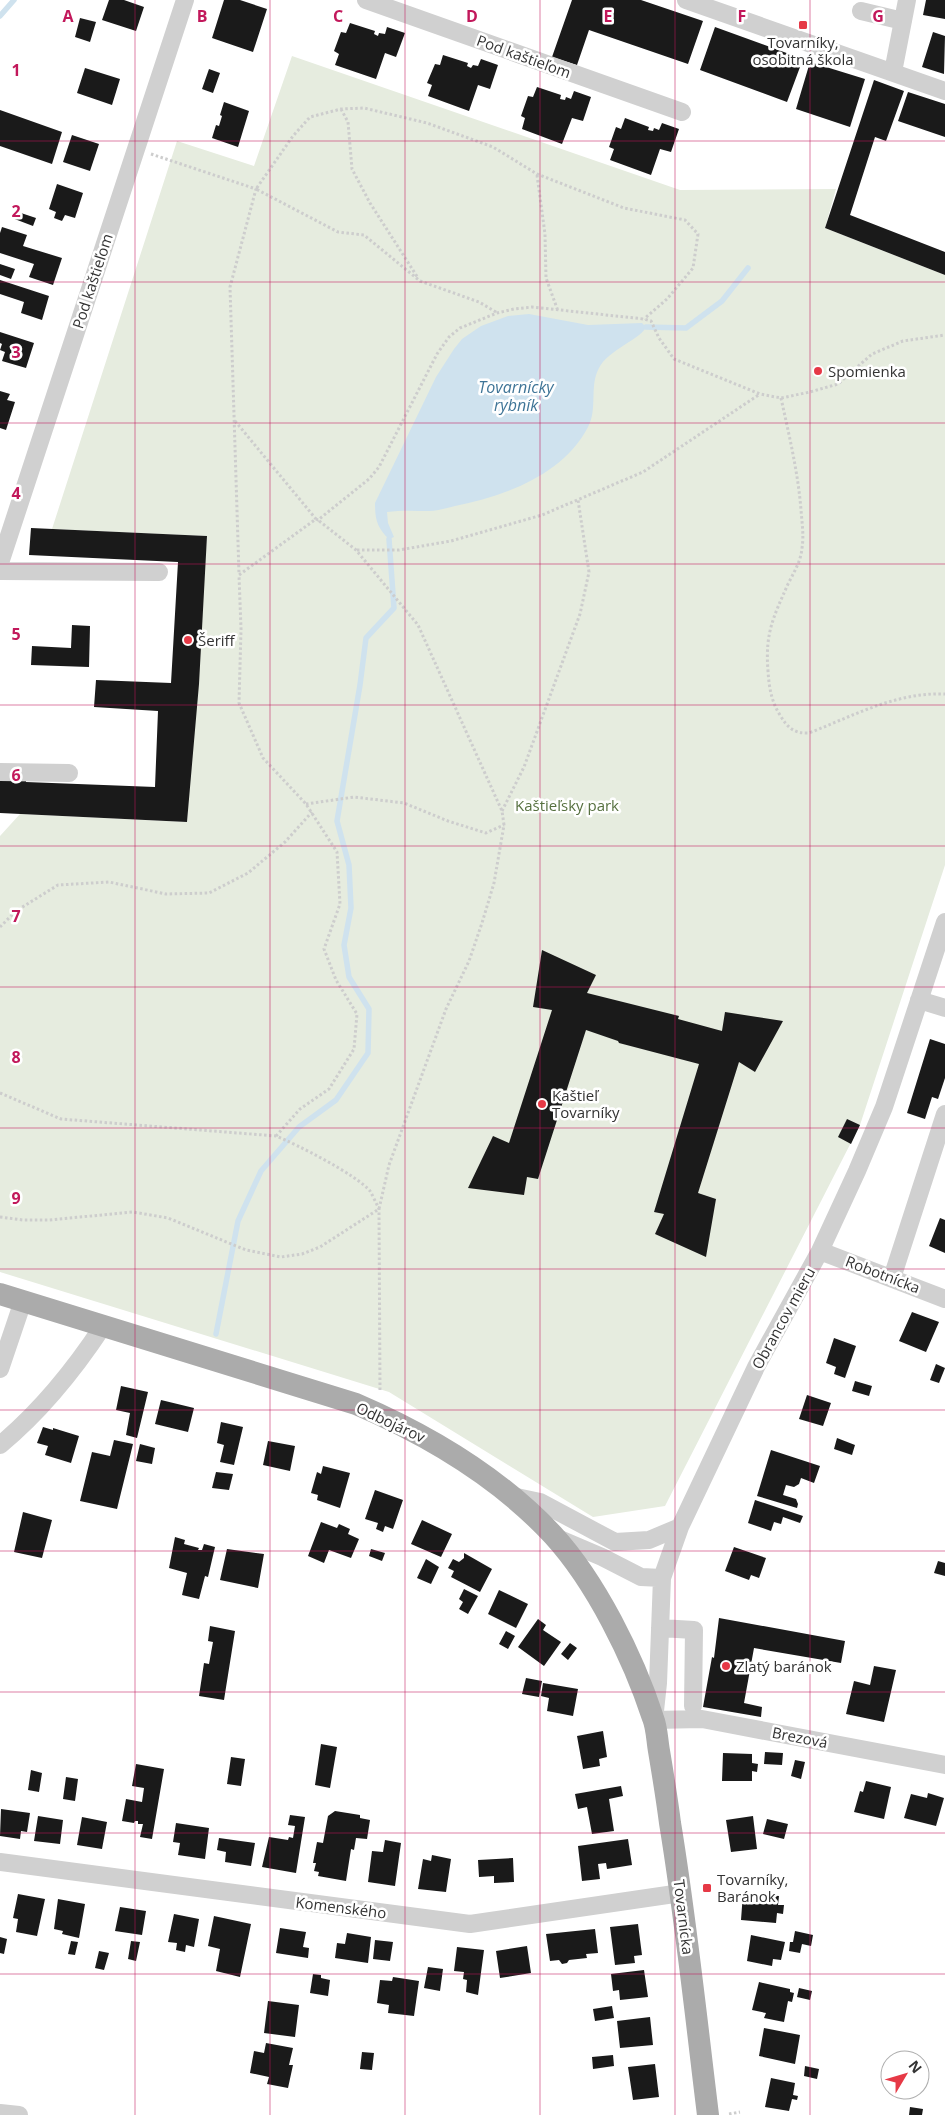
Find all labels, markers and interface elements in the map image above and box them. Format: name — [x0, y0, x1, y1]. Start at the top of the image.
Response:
text: A — [62, 5, 74, 27]
text: B — [197, 5, 207, 27]
text: C — [333, 5, 343, 27]
text: D — [466, 5, 478, 27]
text: E — [604, 5, 613, 27]
text: F — [738, 5, 746, 27]
text: G — [872, 5, 884, 27]
marker: Tovarníky, osobitná škola — [797, 19, 809, 31]
street label: Pod kaštieľom — [474, 30, 574, 82]
place label: Tovarníky, osobitná škola — [752, 32, 854, 69]
text: 1 — [11, 59, 21, 81]
text: 2 — [11, 200, 21, 222]
street label: Pod kaštieľom — [67, 231, 117, 331]
text: 3 — [11, 341, 21, 363]
place label: Spomienka — [828, 361, 906, 381]
marker: Spomienka — [812, 365, 824, 377]
water label: Tovarnícky rybník — [478, 376, 555, 416]
text: 4 — [11, 482, 21, 504]
text: 5 — [11, 623, 21, 645]
place label: Šeriff — [198, 630, 236, 650]
marker: Šeriff — [182, 634, 194, 646]
text: 6 — [11, 764, 21, 786]
park label: Kaštieľsky park — [515, 795, 619, 815]
text: 7 — [11, 905, 21, 927]
text: 8 — [11, 1046, 21, 1068]
place label: Kaštieľ Tovarníky — [552, 1085, 620, 1122]
marker: Kaštieľ Tovarníky — [536, 1098, 548, 1110]
text: 9 — [11, 1187, 21, 1209]
street label: Robotnícka — [843, 1251, 923, 1297]
street label: Obrancov mieru — [747, 1263, 819, 1373]
street label: Odbojárov — [353, 1397, 429, 1447]
place label: Zlatý baránok — [736, 1656, 832, 1676]
marker: Zlatý baránok — [720, 1660, 732, 1672]
street label: Brezová — [771, 1722, 829, 1752]
place label: Tovarníky, Baránok — [717, 1869, 789, 1906]
street label: Tovarnícka — [669, 1878, 699, 1956]
marker: Tovarníky, Baránok — [701, 1882, 713, 1894]
street label: Komenského — [294, 1892, 388, 1922]
north arrow — [880, 2050, 930, 2100]
text: N — [905, 2056, 927, 2077]

